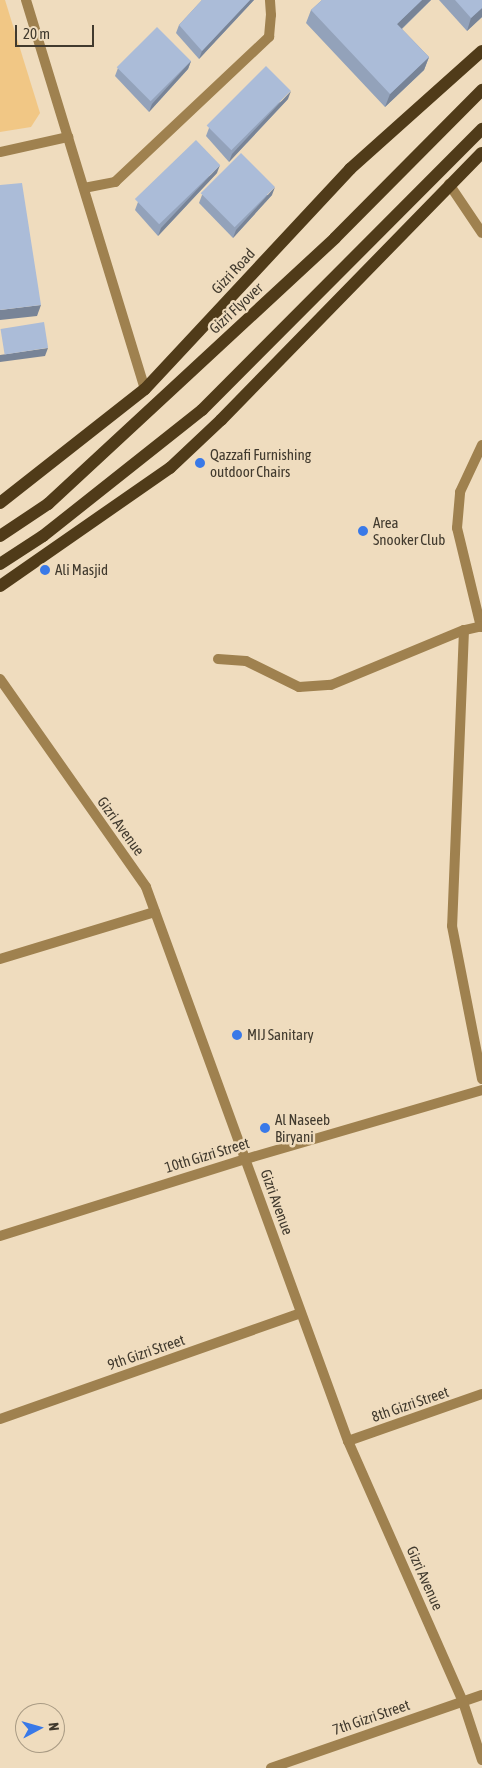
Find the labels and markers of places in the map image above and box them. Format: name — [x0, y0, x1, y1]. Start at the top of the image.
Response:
place label: Qazzafi Furnishing outdoor Chairs — [210, 445, 311, 480]
marker: Qazzafi Furnishing outdoor Chairs — [194, 457, 206, 469]
place label: Area Snooker Club — [373, 513, 445, 548]
marker: Area Snooker Club — [357, 525, 369, 537]
place label: Ali Masjid — [55, 561, 108, 579]
marker: Ali Masjid — [39, 564, 51, 576]
place label: MIJ Sanitary — [247, 1026, 314, 1044]
marker: MIJ Sanitary — [231, 1029, 243, 1041]
place label: Al Naseeb Biryani — [275, 1110, 330, 1145]
marker: Al Naseeb Biryani — [259, 1122, 271, 1134]

